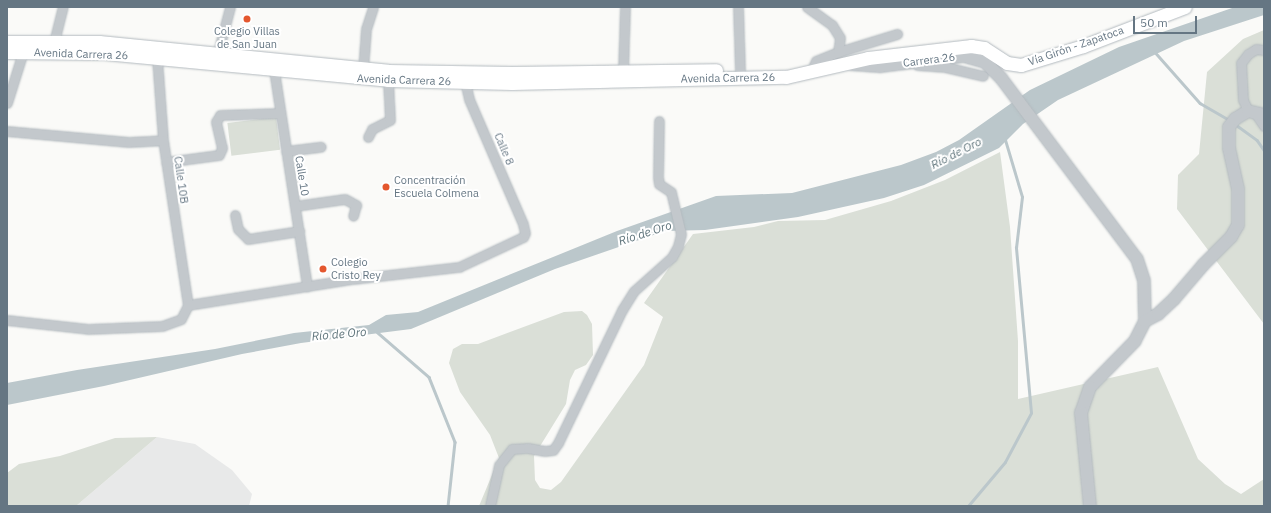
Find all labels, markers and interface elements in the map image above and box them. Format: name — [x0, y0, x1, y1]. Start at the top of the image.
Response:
scale bar — [1135, 8, 1199, 34]
marker: Colegio Villas de San Juan — [242, 14, 252, 24]
text: 50 m — [1140, 15, 1168, 30]
street label: Vía Girón - Zapatoca — [1026, 23, 1126, 69]
place label: Colegio Villas de San Juan — [214, 25, 280, 51]
street label: Avenida Carrera 26 — [34, 46, 128, 62]
street label: Carrera 26 — [902, 50, 956, 70]
street label: Avenida Carrera 26 — [681, 71, 775, 85]
street label: Avenida Carrera 26 — [357, 72, 451, 88]
street label: Calle 8 — [491, 131, 517, 167]
water label: Río de Oro — [928, 134, 984, 172]
street label: Calle 10B — [171, 155, 191, 205]
street label: Calle 10 — [292, 155, 312, 197]
place label: Concentración Escuela Colmena — [394, 174, 479, 200]
marker: Concentración Escuela Colmena — [381, 182, 391, 192]
water label: Río de Oro — [617, 218, 673, 248]
place label: Colegio Cristo Rey — [331, 256, 381, 282]
marker: Colegio Cristo Rey — [318, 264, 328, 274]
water label: Río de Oro — [311, 324, 367, 344]

